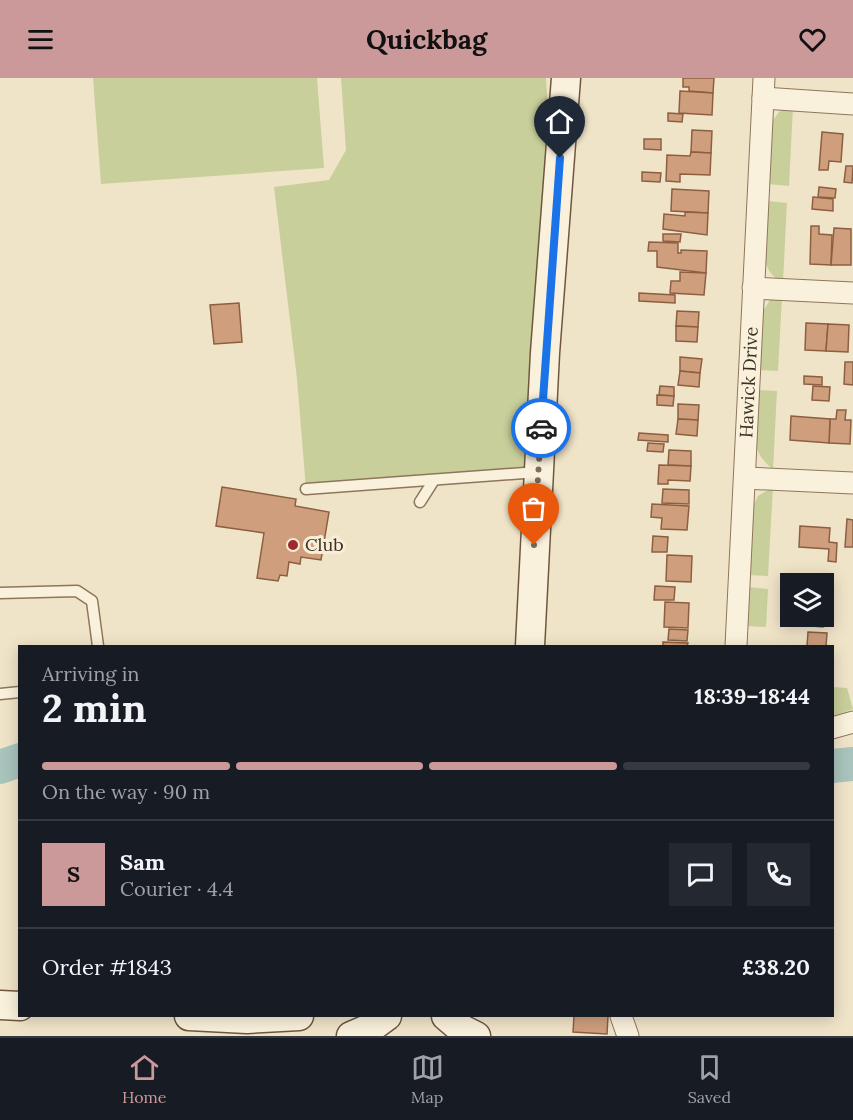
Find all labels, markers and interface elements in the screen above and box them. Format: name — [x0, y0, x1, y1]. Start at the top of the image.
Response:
text: Quickbag — [366, 22, 487, 56]
icon: menu — [24, 23, 57, 56]
icon: heart — [796, 23, 829, 56]
pin — [534, 96, 585, 158]
icon: home — [543, 105, 576, 138]
street label: Hawick Drive — [734, 326, 763, 439]
courier — [511, 398, 571, 458]
icon: car — [525, 412, 558, 445]
pin — [508, 483, 559, 545]
icon: bag — [517, 492, 550, 525]
place label: Club — [305, 533, 344, 556]
marker: Club — [286, 538, 300, 552]
map controls — [780, 573, 834, 627]
button: layers — [780, 573, 834, 627]
text: Arriving in — [42, 661, 139, 686]
text: 18:39–18:44 — [694, 682, 810, 710]
text: 2 min — [42, 683, 147, 733]
text: On the way · 90 m — [42, 779, 210, 804]
button: chat — [669, 843, 732, 906]
button: phone — [747, 843, 810, 906]
text: Sam — [120, 848, 165, 876]
text: S — [67, 860, 80, 888]
text: Courier · 4.4 — [120, 876, 234, 901]
text: Order #1843 — [42, 953, 172, 981]
text: £38.20 — [742, 953, 810, 981]
tab: Home — [122, 1051, 167, 1107]
tab: Map — [411, 1051, 444, 1107]
tab: Saved — [688, 1051, 731, 1107]

